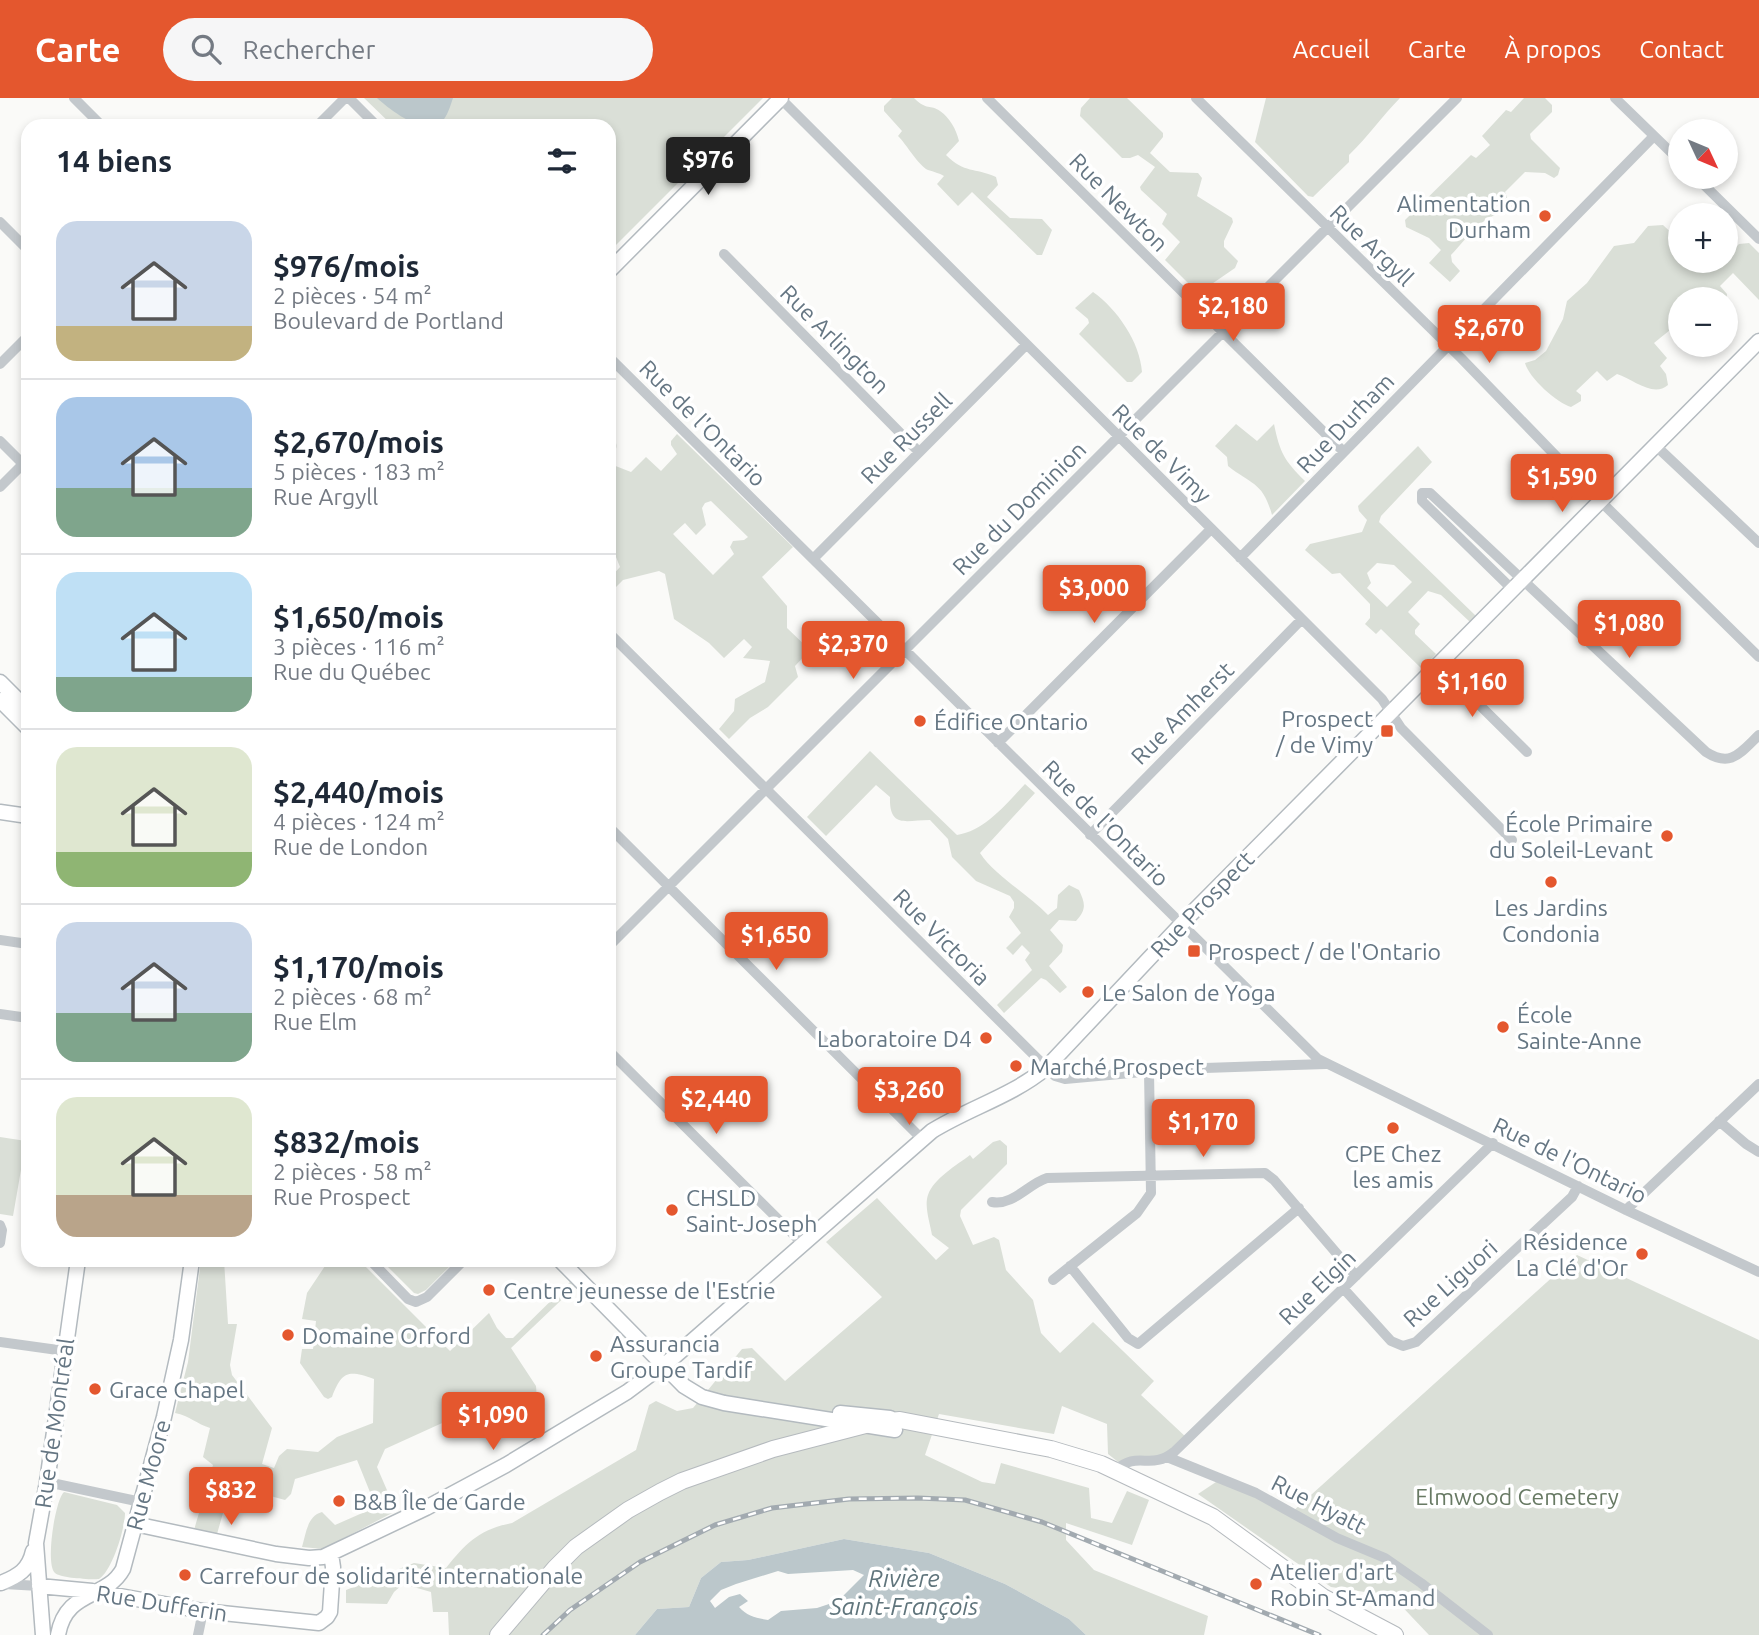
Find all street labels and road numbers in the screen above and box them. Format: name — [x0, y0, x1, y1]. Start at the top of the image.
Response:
street label: Rue Newton — [1065, 148, 1173, 256]
street label: Rue Argyll — [1325, 199, 1419, 291]
street label: Rue Arlington — [776, 280, 894, 398]
street label: Rue de l'Ontario — [635, 355, 771, 491]
street label: Rue Durham — [1291, 368, 1399, 478]
street label: Rue Russell — [856, 388, 956, 488]
street label: Rue de Vimy — [1108, 399, 1216, 507]
street label: Rue du Dominion — [947, 436, 1091, 580]
street label: Rue Amherst — [1126, 657, 1238, 769]
street label: Rue de l'Ontario — [1038, 755, 1174, 891]
street label: Rue Prospect — [1145, 846, 1259, 962]
street label: Rue Victoria — [889, 884, 995, 990]
street label: Rue de l'Ontario — [1489, 1112, 1651, 1208]
street label: Rue Liguori — [1398, 1235, 1502, 1331]
street label: Rue Elgin — [1274, 1245, 1360, 1329]
street label: Rue de Montréal — [30, 1336, 78, 1510]
street label: Rue Moore — [121, 1417, 175, 1533]
street label: Rue Hyatt — [1268, 1470, 1370, 1538]
street label: Rue Dufferin — [95, 1580, 229, 1626]

